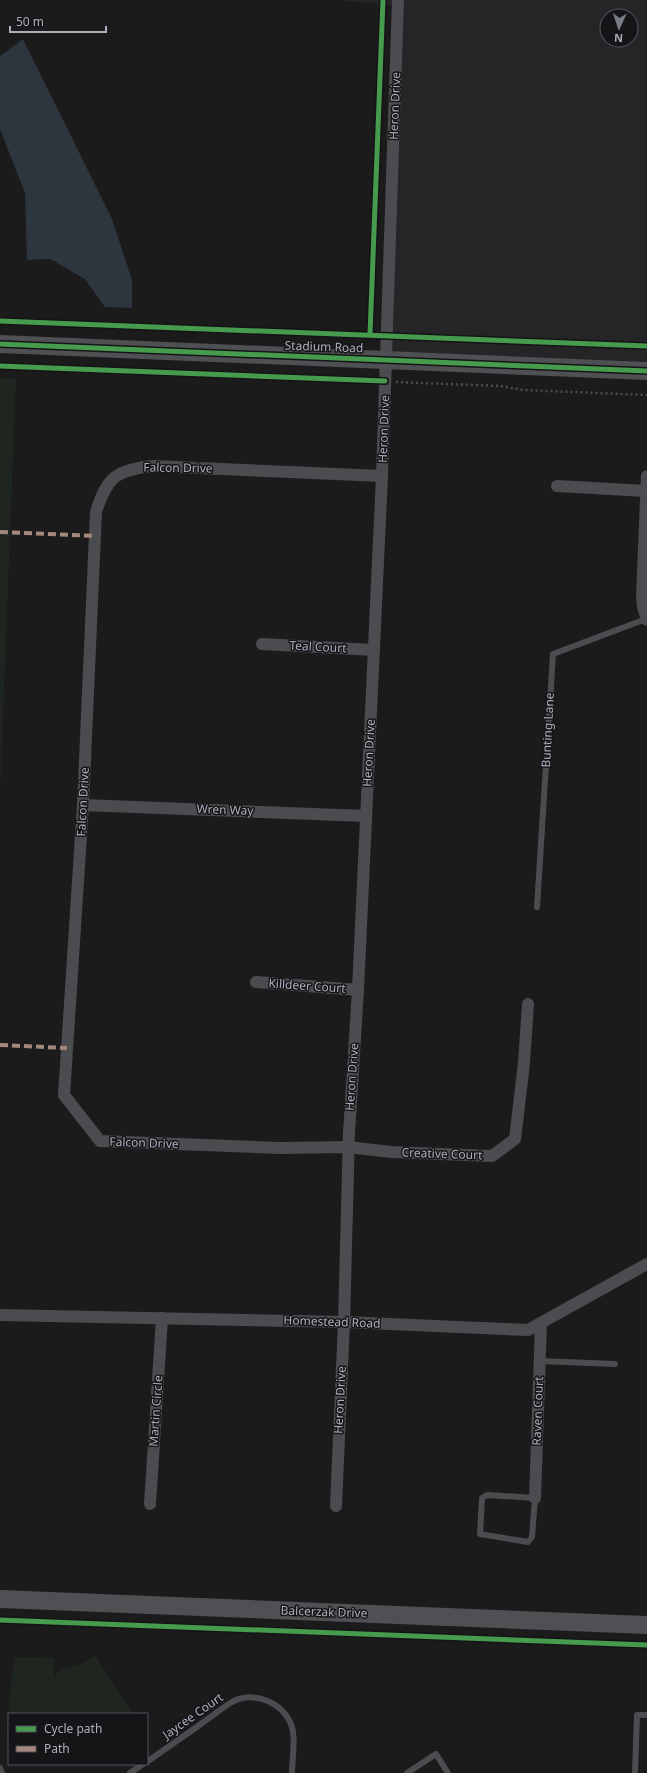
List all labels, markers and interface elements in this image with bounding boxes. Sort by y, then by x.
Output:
scale bar [10,8,106,34]
north arrow [599,8,639,48]
text: 50 m [16,13,44,30]
text: N [614,31,623,46]
street label: Heron Drive [385,72,404,140]
street label: Stadium Road [284,337,364,356]
street label: Heron Drive [374,395,393,463]
street label: Falcon Drive [143,458,213,477]
street label: Teal Court [289,637,348,657]
street label: Bunting Lane [537,692,558,768]
street label: Heron Drive [358,718,379,787]
street label: Falcon Drive [72,767,93,837]
street label: Wren Way [196,800,255,819]
street label: Killdeer Court [268,974,347,997]
street label: Heron Drive [341,1042,362,1111]
street label: Falcon Drive [109,1133,179,1152]
street label: Creative Court [401,1144,483,1163]
street label: Homestead Road [283,1311,381,1332]
street label: Heron Drive [329,1365,350,1434]
street label: Martin Circle [145,1374,166,1447]
street label: Raven Court [528,1375,547,1446]
street label: Balcerzak Drive [280,1601,368,1622]
street label: Jaycee Court [158,1688,227,1743]
legend [8,1713,148,1765]
text: Cycle path [44,1720,102,1737]
text: Path [44,1740,70,1757]

